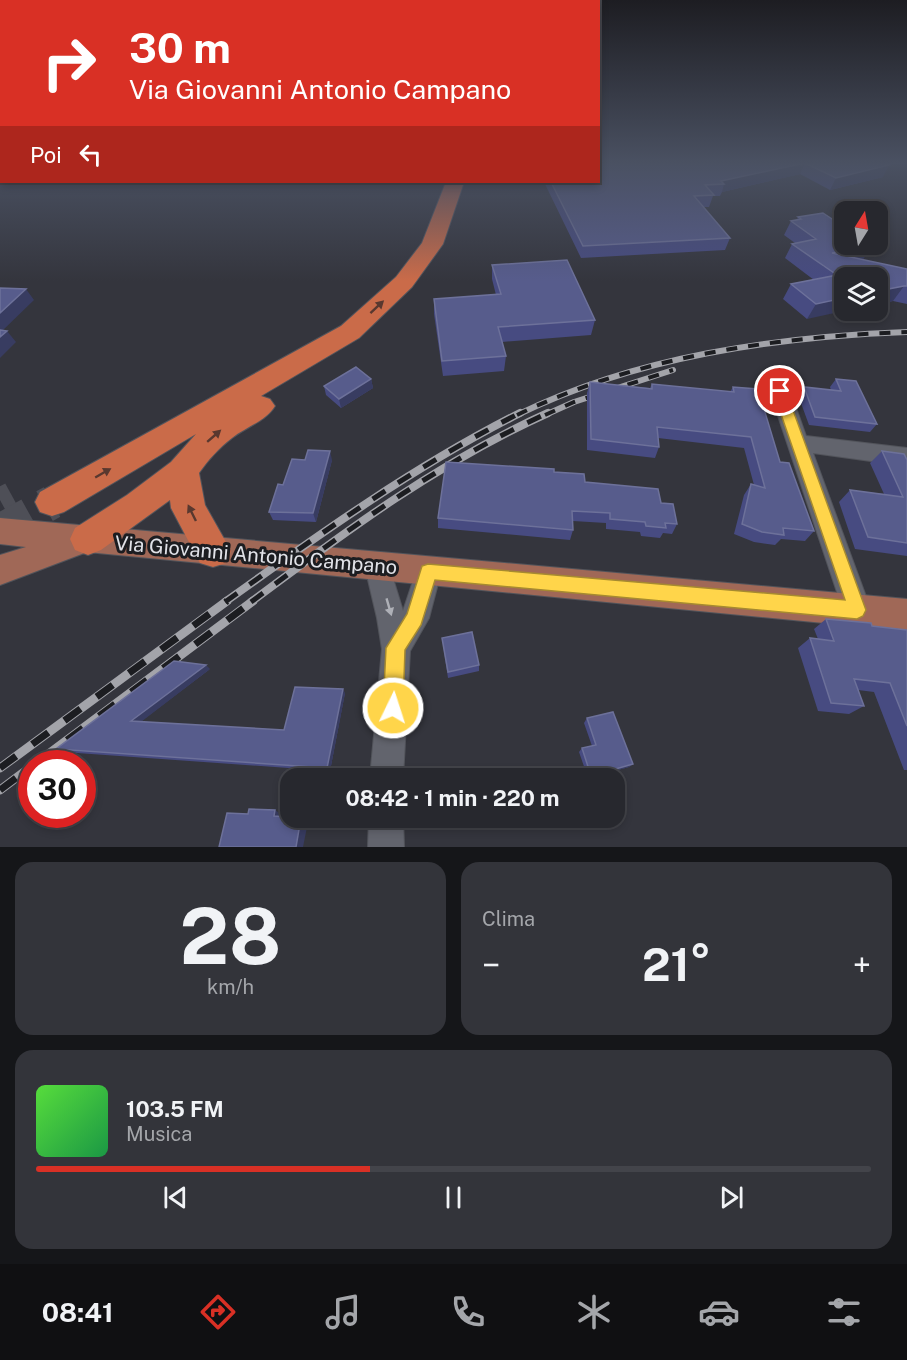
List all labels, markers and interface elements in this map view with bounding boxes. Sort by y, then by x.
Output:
text: 30 m [129,23,231,72]
icon: right [30,24,108,102]
text: Via Giovanni Antonio Campano [129,73,511,105]
icon: left [74,138,107,171]
text: Poi [30,142,62,168]
north arrow [834,201,888,255]
map controls [834,201,888,321]
button: layers [834,267,888,321]
one-way arrow [369,301,384,314]
pin [754,365,805,416]
icon: arrive [763,374,796,407]
one-way arrow [206,430,222,443]
one-way arrow [95,468,112,478]
one-way arrow [187,504,197,522]
street label: Via Giovanni Antonio Campano [114,531,398,579]
one-way arrow [385,598,394,616]
position arrow [361,676,425,740]
speed limit sign: 30 [18,750,96,828]
text: 08:42 · 1 min · 220 m [345,785,560,811]
text: 28 [180,890,281,982]
text: Clima [482,907,535,931]
text: 21° [642,938,711,991]
text: − [482,946,500,984]
text: + [853,946,871,984]
text: km/h [207,975,254,999]
text: 103.5 FM [126,1096,224,1122]
text: Musica [126,1122,192,1146]
icon: previous [159,1181,192,1214]
icon: pause [437,1181,470,1214]
icon: next [715,1181,748,1214]
icon: directions [197,1291,239,1333]
icon: music [322,1291,364,1333]
icon: phone [447,1291,489,1333]
icon: climate [573,1291,615,1333]
icon: car [698,1291,740,1333]
icon: filters [823,1291,865,1333]
text: 08:41 [42,1296,114,1328]

